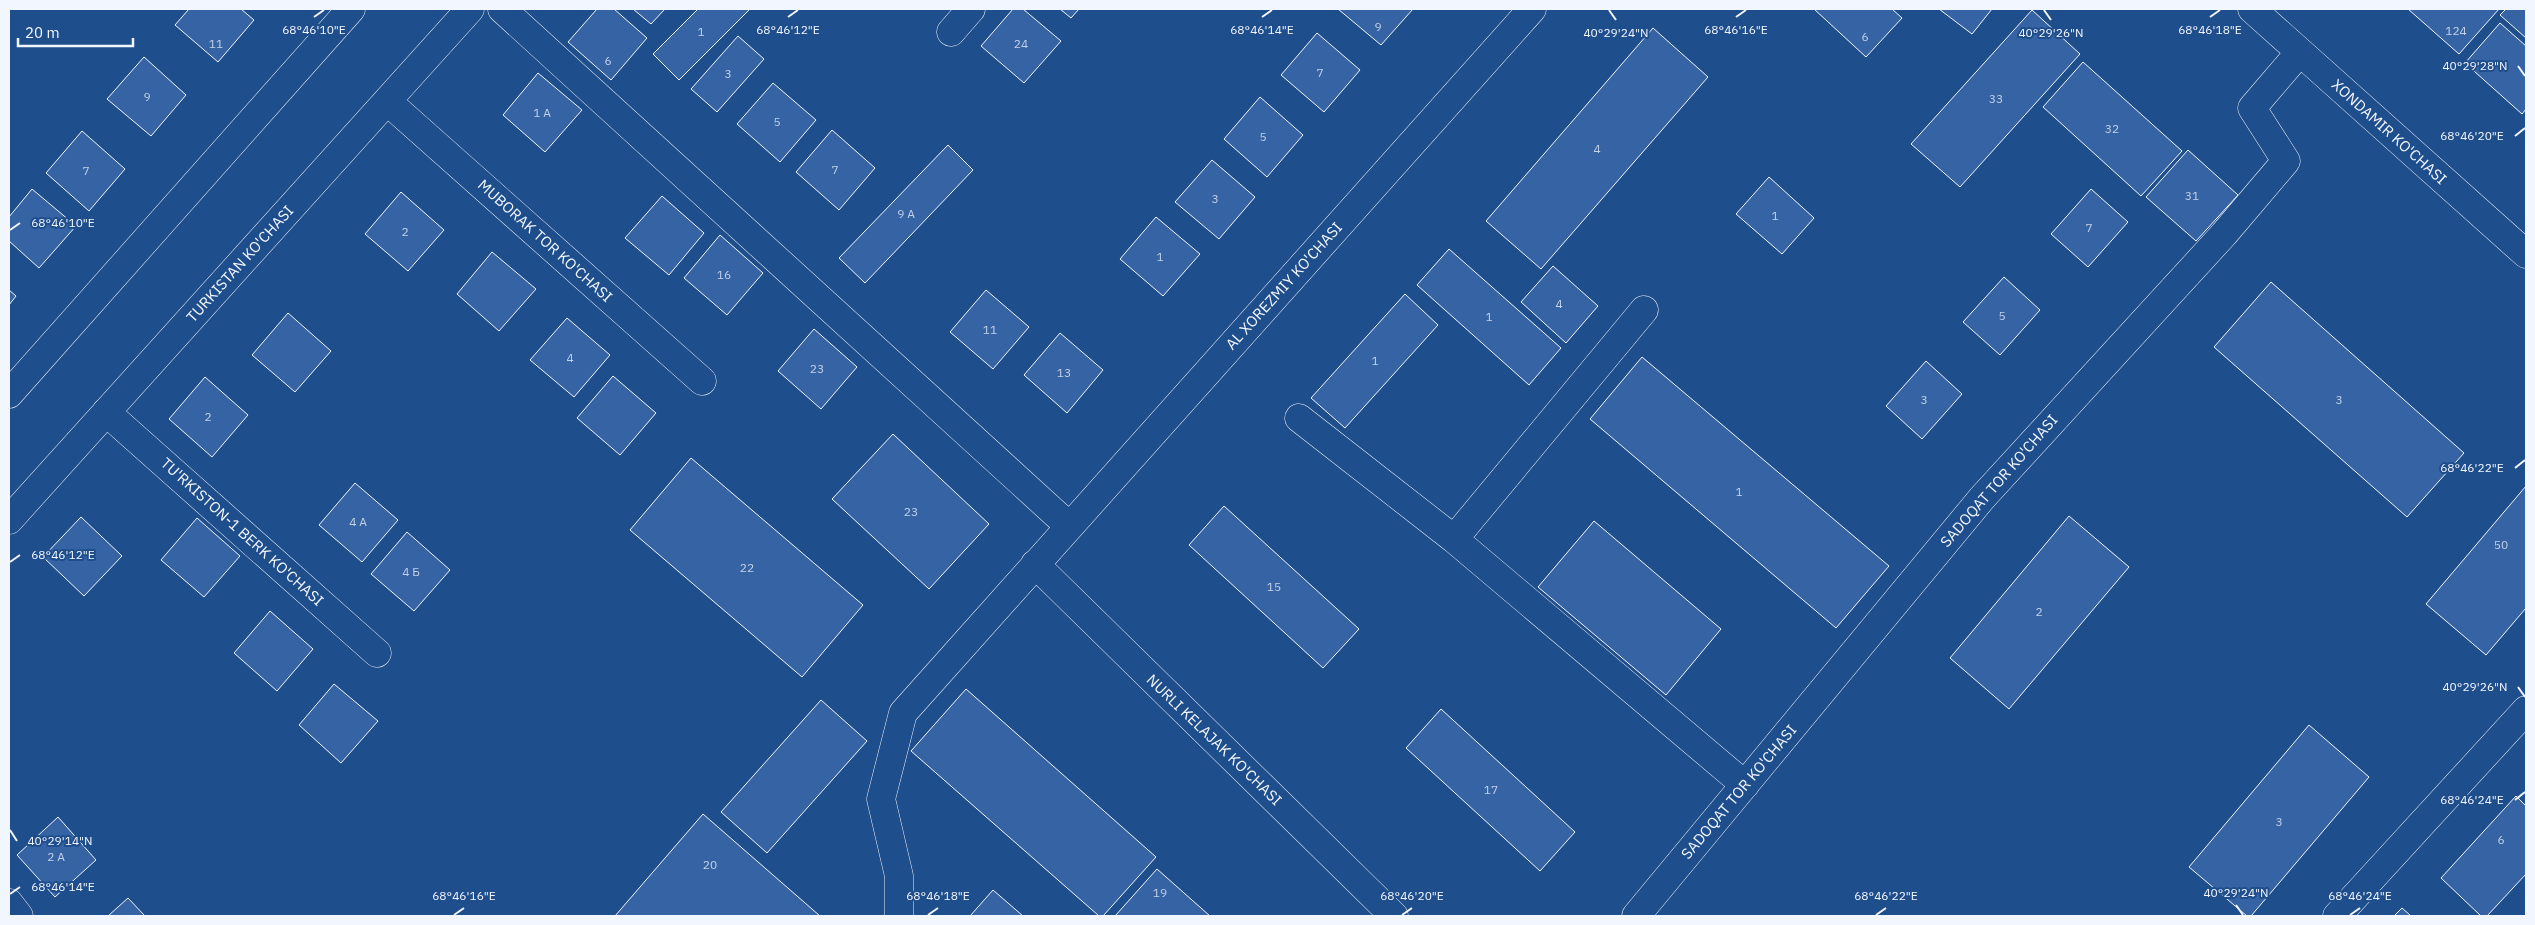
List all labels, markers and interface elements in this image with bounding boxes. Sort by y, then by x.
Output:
scale bar [18,15,132,47]
house number: 9 [1374,19,1382,34]
text: 68°46'10"E [282,22,346,37]
text: 68°46'12"E [756,22,820,37]
text: 68°46'14"E [1230,22,1294,37]
text: 68°46'16"E [1704,22,1768,37]
text: 68°46'18"E [2178,22,2242,37]
text: 20 m [25,23,60,42]
house number: 124 [2445,23,2467,38]
house number: 1 [697,24,705,39]
text: 40°29'24"N [1583,25,1649,40]
text: 40°29'26"N [2018,25,2084,40]
house number: 6 [1861,29,1869,44]
house number: 11 [209,36,223,51]
house number: 24 [1014,36,1028,51]
house number: 6 [604,53,612,68]
text: 40°29'28"N [2442,58,2508,73]
house number: 7 [1316,65,1324,80]
house number: 3 [724,66,732,81]
street label: XONDAMIR KO'CHASI [2328,75,2451,188]
house number: 9 [143,89,151,104]
house number: 33 [1989,91,2003,106]
house number: 1 А [533,105,551,120]
house number: 5 [773,114,781,129]
house number: 32 [2105,121,2119,136]
text: 68°46'20"E [2440,128,2504,143]
house number: 5 [1259,129,1267,144]
house number: 4 [1593,141,1601,156]
house number: 7 [831,162,839,177]
house number: 7 [82,163,90,178]
street label: MUBORAK TOR KO'CHASI [474,175,616,306]
house number: 31 [2185,188,2199,203]
house number: 3 [1211,191,1219,206]
street label: TURKISTAN KO'CHASI [182,201,297,326]
house number: 9 А [897,206,915,221]
house number: 1 [1771,208,1779,223]
text: 68°46'10"E [31,215,95,230]
street label: AL XOREZMIY KO'CHASI [1221,218,1346,353]
house number: 7 [2085,220,2093,235]
house number: 2 [401,224,409,239]
house number: 1 [1156,249,1164,264]
house number: 16 [717,267,731,282]
house number: 4 [1555,296,1563,311]
house number: 5 [1998,308,2006,323]
house number: 1 [1485,309,1493,324]
house number: 11 [983,322,997,337]
house number: 4 [566,350,574,365]
house number: 1 [1371,353,1379,368]
house number: 23 [810,361,824,376]
house number: 13 [1057,365,1071,380]
house number: 3 [1920,392,1928,407]
house number: 3 [2335,392,2343,407]
house number: 2 [204,409,212,424]
street label: SADOQAT TOR KO'CHASI [1936,410,2061,551]
street label: TU'RKISTON-1 BERK KO'CHASI [157,453,328,610]
text: 68°46'22"E [2440,460,2504,475]
house number: 1 [1735,484,1743,499]
house number: 23 [904,504,918,519]
house number: 4 А [349,514,367,529]
house number: 50 [2494,537,2508,552]
text: 68°46'12"E [31,547,95,562]
house number: 22 [740,560,754,575]
house number: 4 Б [402,564,420,579]
house number: 15 [1267,579,1281,594]
house number: 2 [2035,604,2043,619]
street label: NURLI KELAJAK KO'CHASI [1143,670,1286,809]
text: 40°29'26"N [2442,679,2508,694]
street label: SADOQAT TOR KO'CHASI [1677,721,1800,863]
house number: 17 [1484,782,1498,797]
text: 68°46'24"E [2440,792,2504,807]
house number: 3 [2275,814,2283,829]
house number: 6 [2497,832,2505,847]
text: 40°29'14"N [27,833,93,848]
house number: 2 А [47,849,65,864]
house number: 20 [703,857,717,872]
text: 68°46'14"E [31,879,95,894]
house number: 19 [1153,885,1167,900]
text: 40°29'24"N [2203,885,2269,900]
text: 68°46'16"E [432,888,496,903]
text: 68°46'18"E [906,888,970,903]
text: 68°46'20"E [1380,888,1444,903]
text: 68°46'22"E [1854,888,1918,903]
text: 68°46'24"E [2328,888,2392,903]

